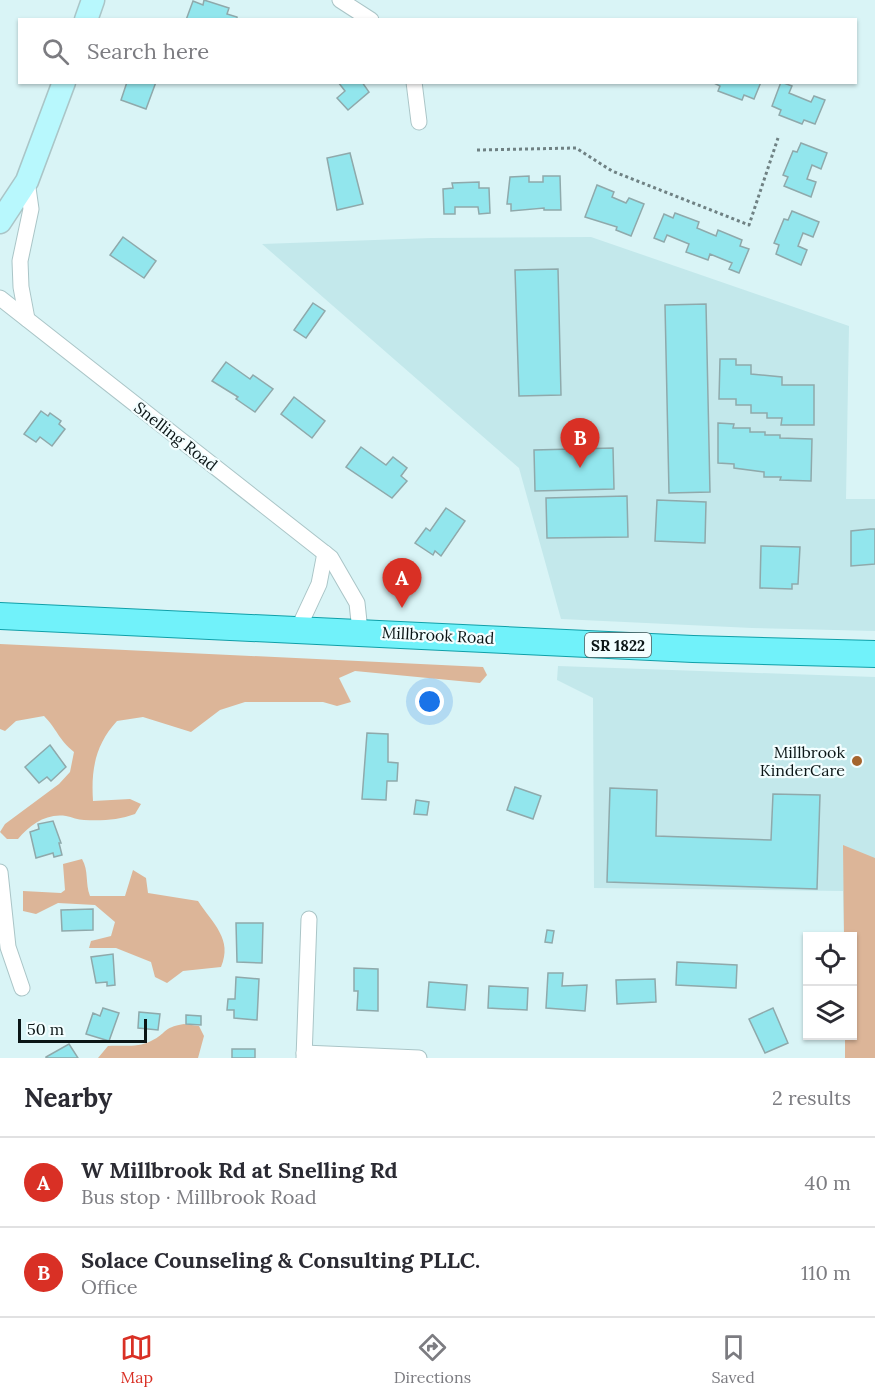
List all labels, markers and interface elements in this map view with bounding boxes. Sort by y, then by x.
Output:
search box [18,18,857,84]
icon: search [39,35,72,68]
text: Search here [87,37,209,65]
street label: Snelling Road [130,397,222,475]
pin: B [560,418,600,468]
pin: A [382,558,422,608]
street label: Millbrook Road [381,622,495,648]
road number: SR 1822 [585,633,651,657]
your location [415,687,444,716]
place label: Millbrook KinderCare [760,742,845,780]
marker: Millbrook KinderCare [850,754,864,768]
map controls [803,932,857,1040]
button: locate [803,932,857,986]
button: layers [803,986,857,1040]
scale bar [18,1016,147,1044]
text: 50 m [27,1019,64,1039]
text: Nearby [24,1081,112,1114]
text: 2 results [772,1085,851,1110]
text: W Millbrook Rd at Snelling Rd [81,1156,398,1184]
text: A [37,1170,50,1195]
text: 40 m [805,1170,851,1195]
text: Bus stop · Millbrook Road [81,1184,317,1209]
text: Solace Counseling & Consulting PLLC. [81,1246,480,1274]
text: B [37,1260,50,1285]
text: 110 m [801,1260,851,1285]
text: Office [81,1274,138,1299]
tab: Map [120,1331,153,1387]
tab: Directions [394,1331,471,1387]
tab: Saved [711,1331,755,1387]

